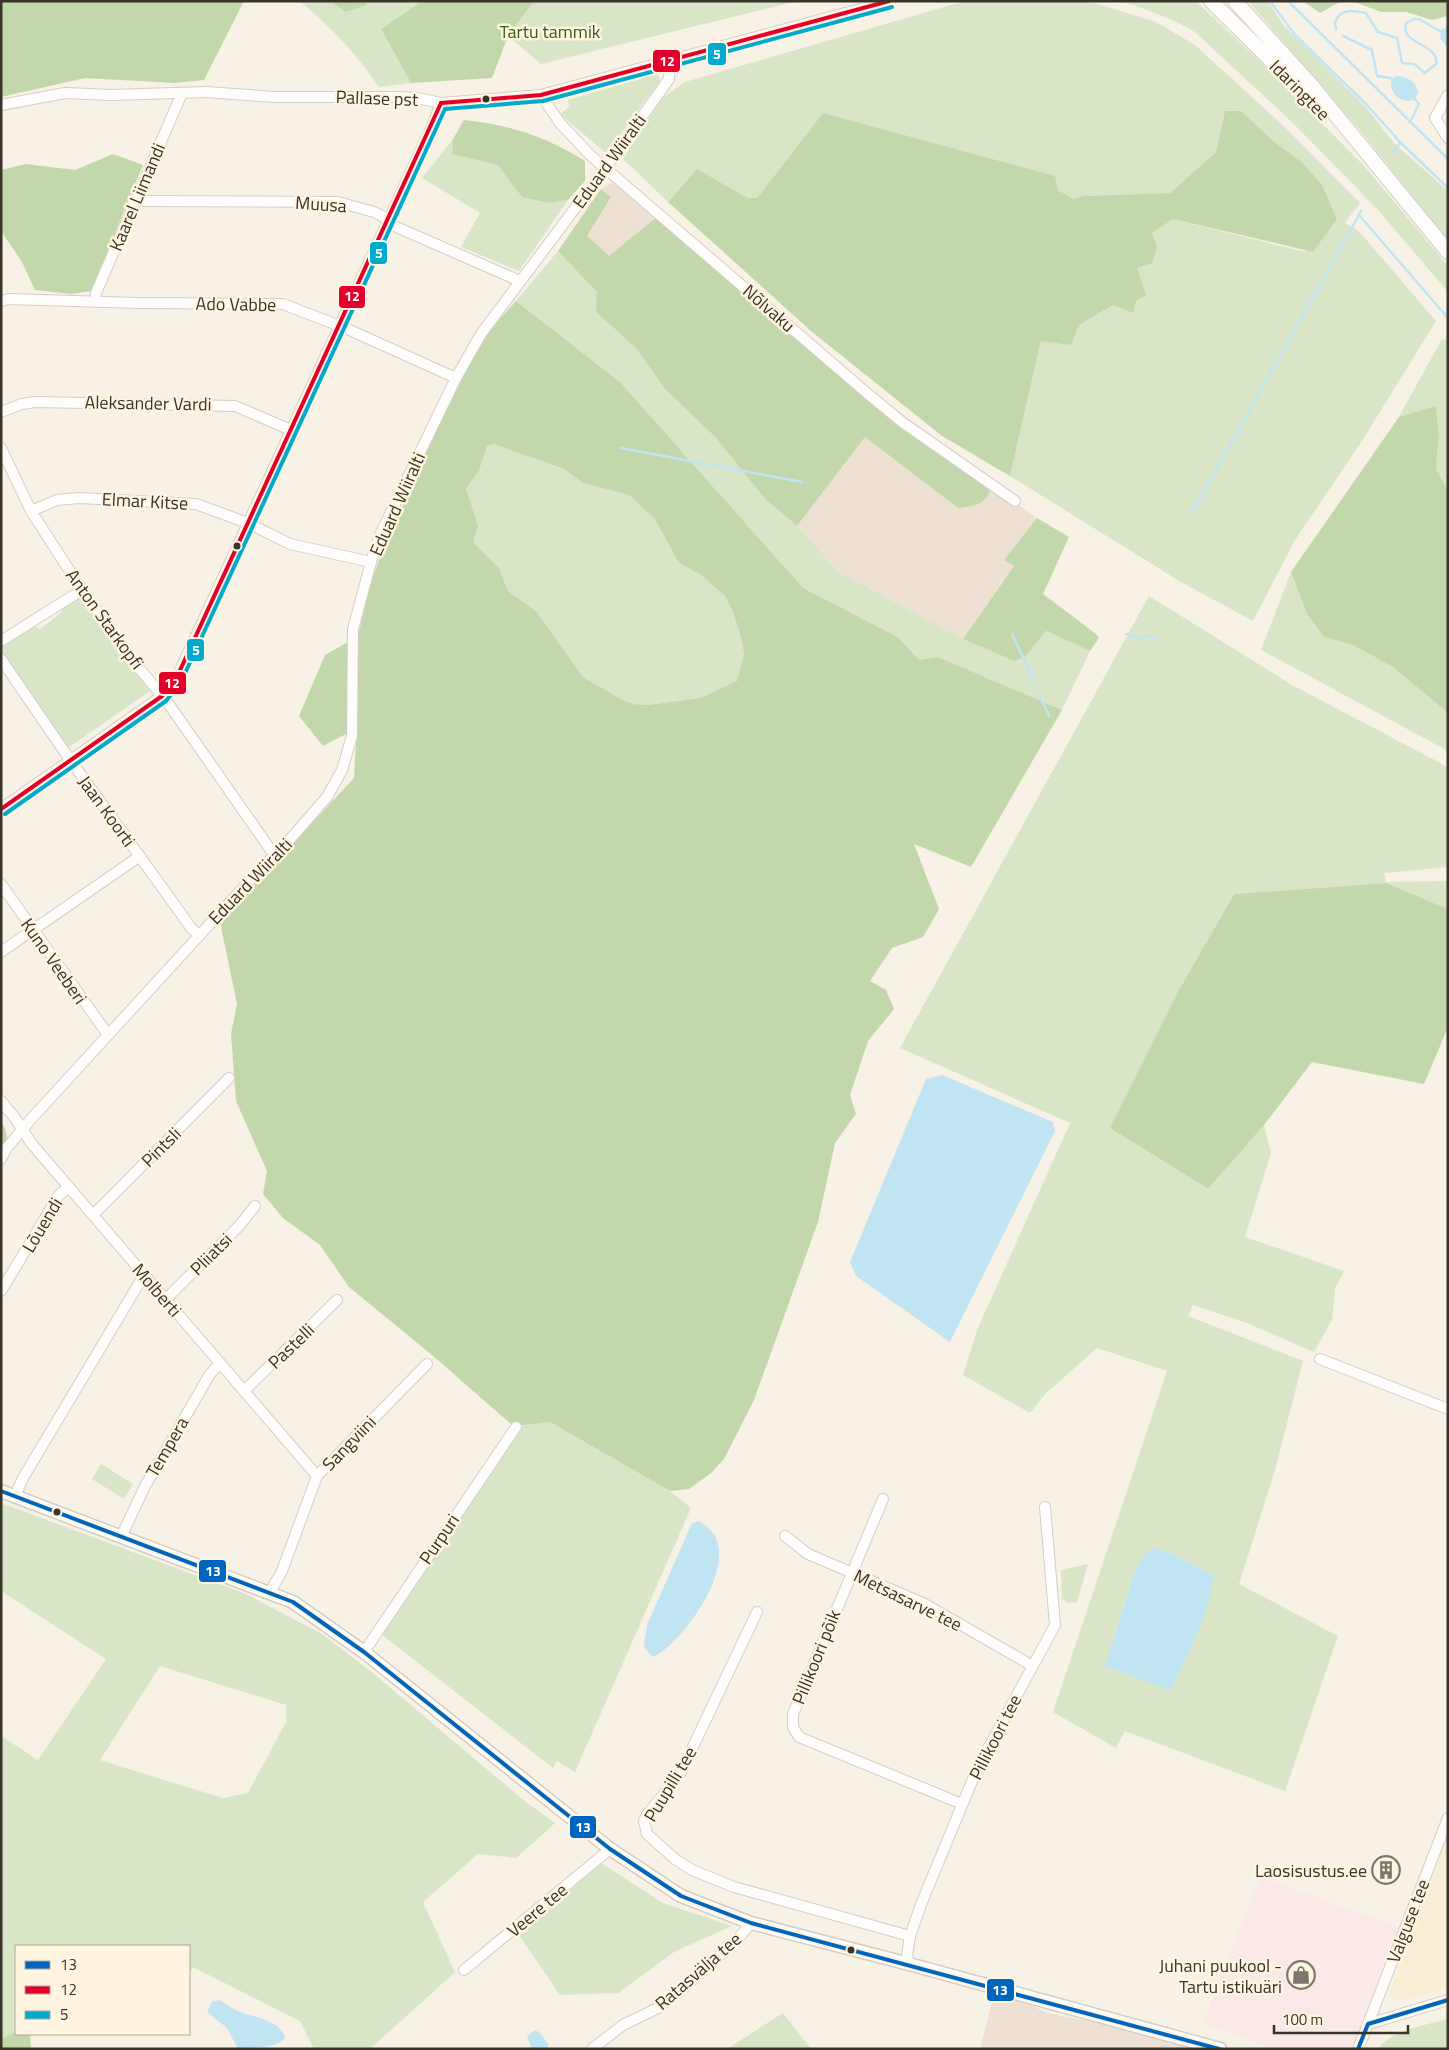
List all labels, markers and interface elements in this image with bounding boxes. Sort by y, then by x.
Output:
park label: Tartu tammik [500,18,601,45]
line badge: 5 [707,42,727,66]
text: 5 [713,43,721,64]
line badge: 12 [652,49,681,73]
text: 12 [659,50,675,71]
street label: Idaringtee [1263,53,1337,127]
street label: Pallase pst [335,83,419,113]
unlabelled marker [481,94,491,104]
street label: Eduard Wiiralti [565,108,653,214]
street label: Kaarel Liimandi [102,139,172,255]
street label: Muusa [294,189,348,219]
line badge: 5 [369,241,388,265]
text: 5 [375,242,383,263]
street label: Nõlvaku [737,278,801,338]
line badge: 12 [338,285,366,309]
text: 12 [344,285,360,306]
street label: Ado Vabbe [195,290,277,318]
street label: Aleksander Vardi [84,388,212,418]
street label: Eduard Wiiralti [362,448,432,560]
street label: Elmar Kitse [101,485,189,517]
unlabelled marker [232,541,242,551]
street label: Anton Starkopfi [59,563,151,675]
line badge: 5 [186,638,205,662]
text: 5 [192,639,200,660]
line badge: 12 [158,671,187,695]
text: 12 [164,672,180,693]
street label: Jaan Koorti [72,770,142,852]
street label: Eduard Wiiralti [202,832,298,930]
street label: Kuno Veeberi [14,912,94,1010]
street label: Pintsli [135,1121,187,1173]
street label: Lõuendi [15,1192,69,1258]
street label: Pliiatsi [184,1227,238,1281]
street label: Molberti [126,1257,188,1323]
street label: Pastelli [262,1317,320,1375]
street label: Sangviini [316,1409,382,1477]
street label: Tempera [139,1412,195,1482]
unlabelled marker [52,1507,62,1517]
street label: Purpuri [412,1508,466,1570]
line badge: 13 [198,1559,227,1583]
text: 13 [205,1560,221,1581]
street label: Metsasarve tee [849,1562,967,1638]
street label: Pillikoori põik [785,1605,847,1708]
street label: Pillikoori tee [962,1689,1028,1785]
street label: Puupilli tee [637,1741,703,1827]
line badge: 13 [569,1815,597,1839]
text: 13 [575,1816,591,1837]
building icon: Laosisustus.ee [1371,1855,1401,1885]
place label: Laosisustus.ee [1255,1857,1367,1884]
street label: Valguse tee [1380,1875,1436,1967]
street label: Veere tee [501,1877,573,1943]
street label: Ratasvälja tee [649,1926,747,2016]
legend [15,1945,190,2035]
unlabelled marker [846,1945,856,1955]
place label: Juhani puukool - Tartu istikuäri [1159,1952,1282,2000]
text: 13 [60,1953,77,1976]
shop icon: Juhani puukool - Tartu istikuäri [1286,1960,1316,1990]
text: 12 [60,1978,77,2001]
line badge: 13 [986,1978,1015,2002]
text: 13 [992,1979,1008,2000]
scale bar [1274,2002,1408,2034]
text: 5 [60,2003,68,2026]
text: 100 m [1282,2008,1323,2031]

